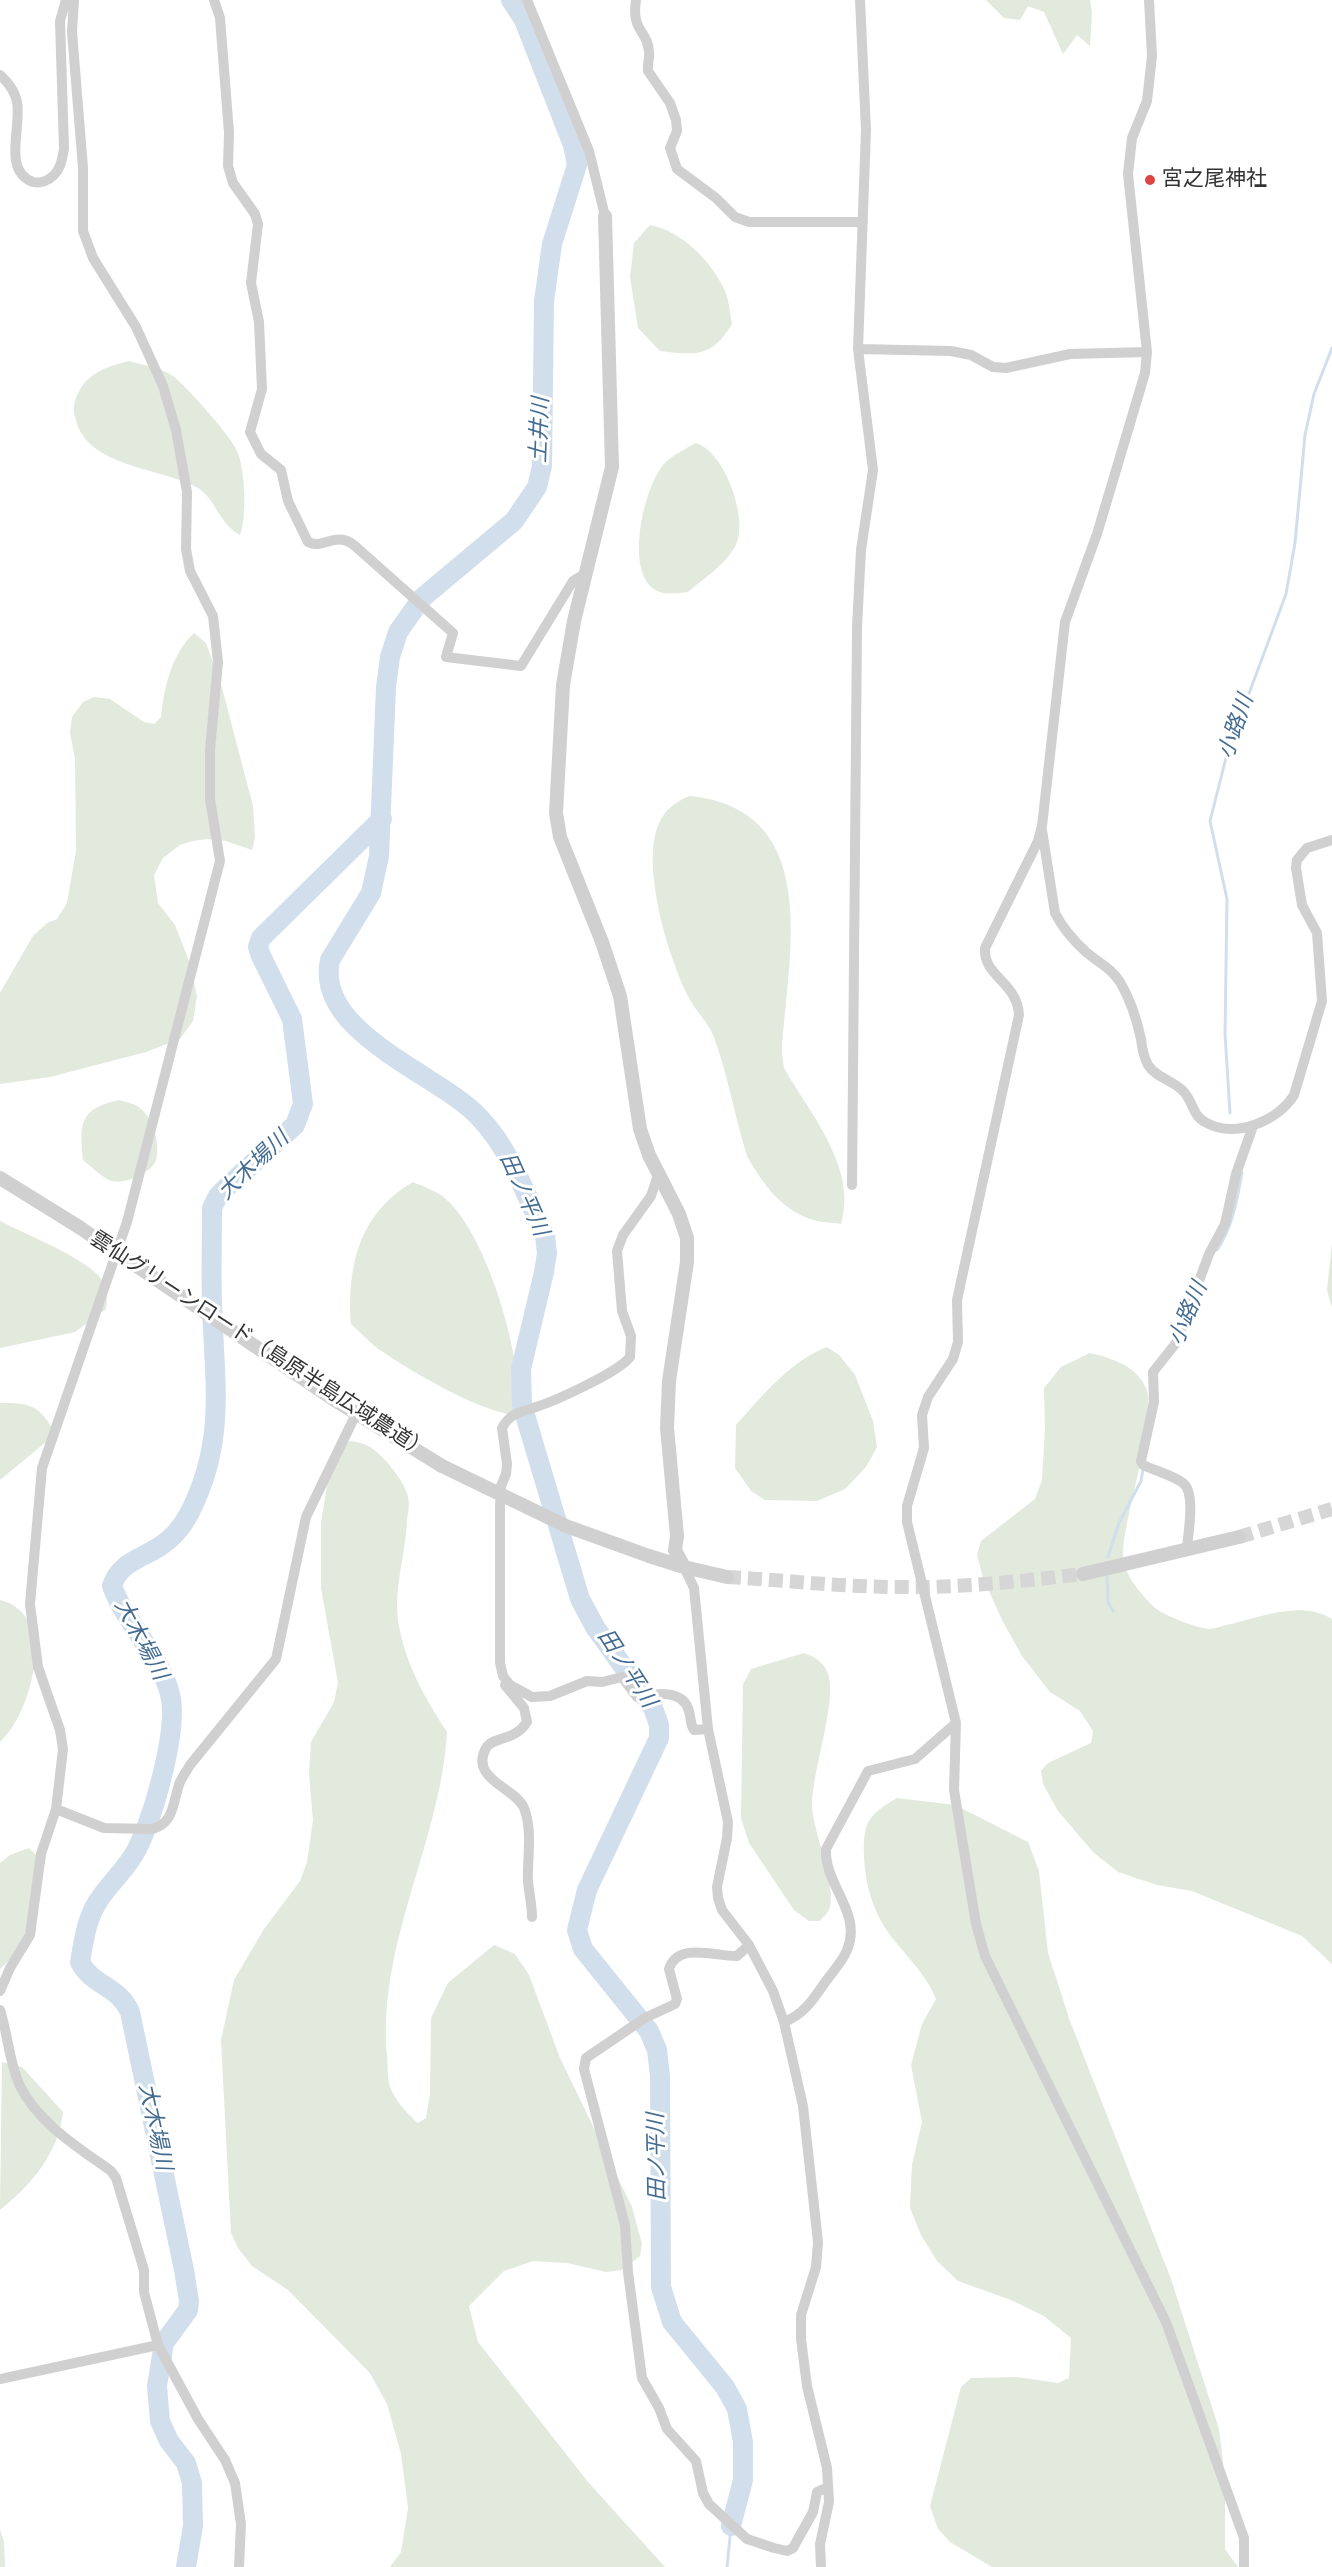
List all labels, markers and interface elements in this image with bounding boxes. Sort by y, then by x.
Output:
place label: 宮之尾神社 [1162,167,1267,193]
marker: 宮之尾神社 [1143,173,1157,187]
water label: 土井川 [527,397,555,463]
water label: 小路川 [1214,692,1260,762]
water label: 大木場川 [213,1126,295,1206]
water label: 田ノ平川 [493,1149,553,1241]
street label: 雲仙グリーンロード（島原半島広域農道） [85,1227,433,1465]
water label: 小路川 [1164,1278,1214,1350]
water label: 大木場川 [108,1595,172,1685]
water label: 田ノ平川 [591,1625,661,1713]
water label: 大木場川 [132,2081,176,2173]
water label: 田ノ平川 [644,2113,672,2201]

